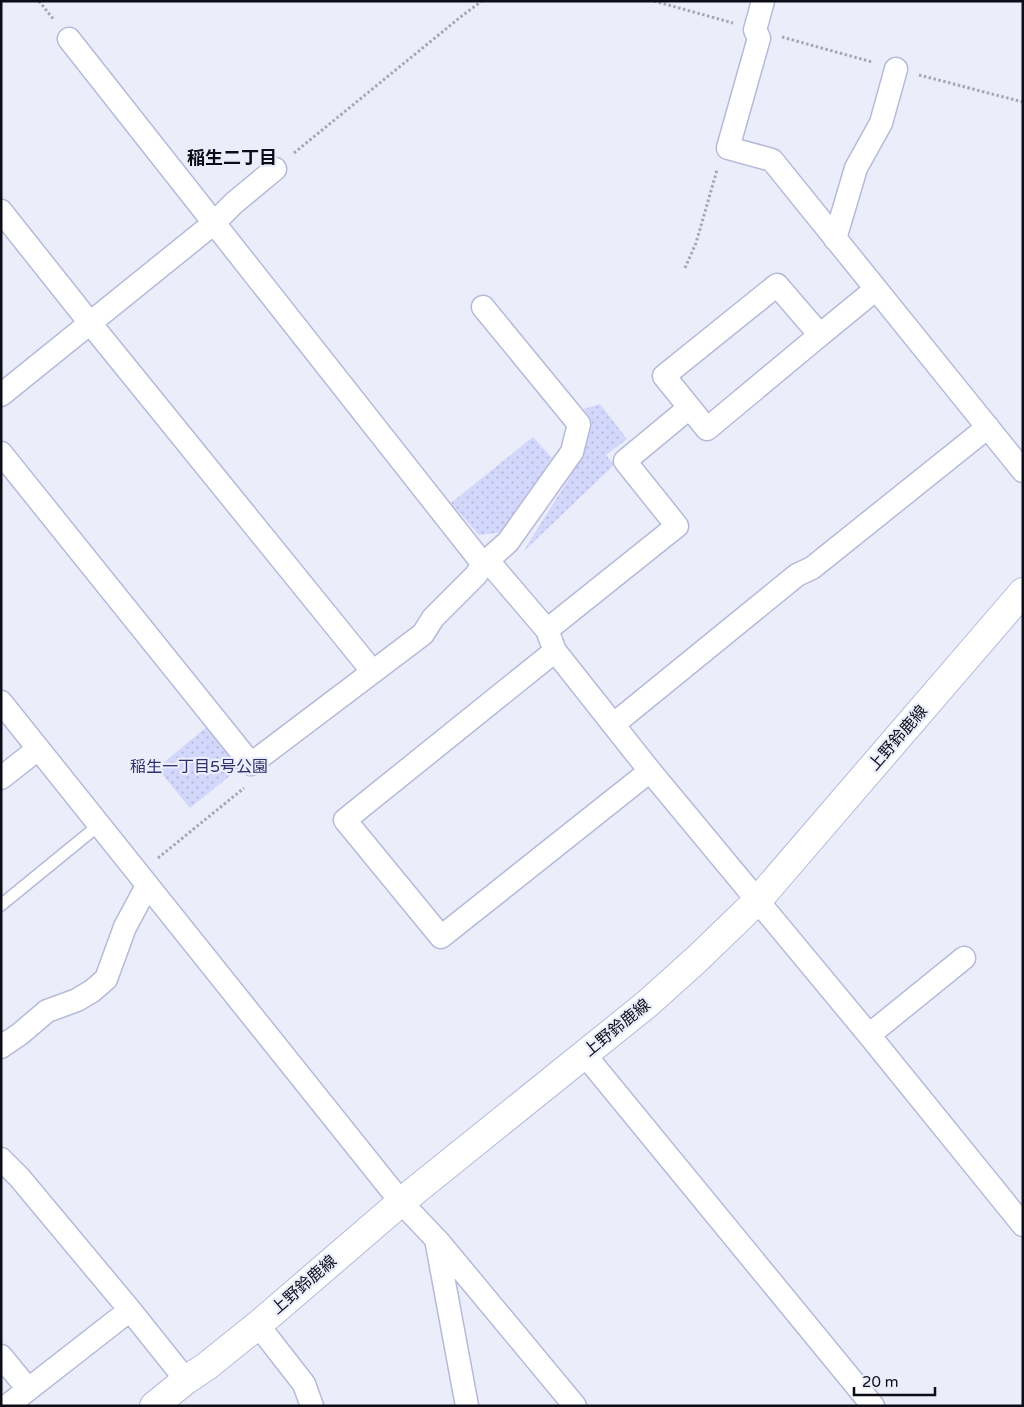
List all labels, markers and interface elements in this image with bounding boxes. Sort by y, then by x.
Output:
district label: 稲生二丁目 [187,147,277,169]
street label: 上野鈴鹿線 [864,701,932,775]
park label: 稲生一丁目5号公園 [130,757,268,777]
street label: 上野鈴鹿線 [580,995,654,1061]
street label: 上野鈴鹿線 [267,1251,341,1319]
scale bar [854,1364,935,1396]
text: 20 m [862,1373,899,1391]

